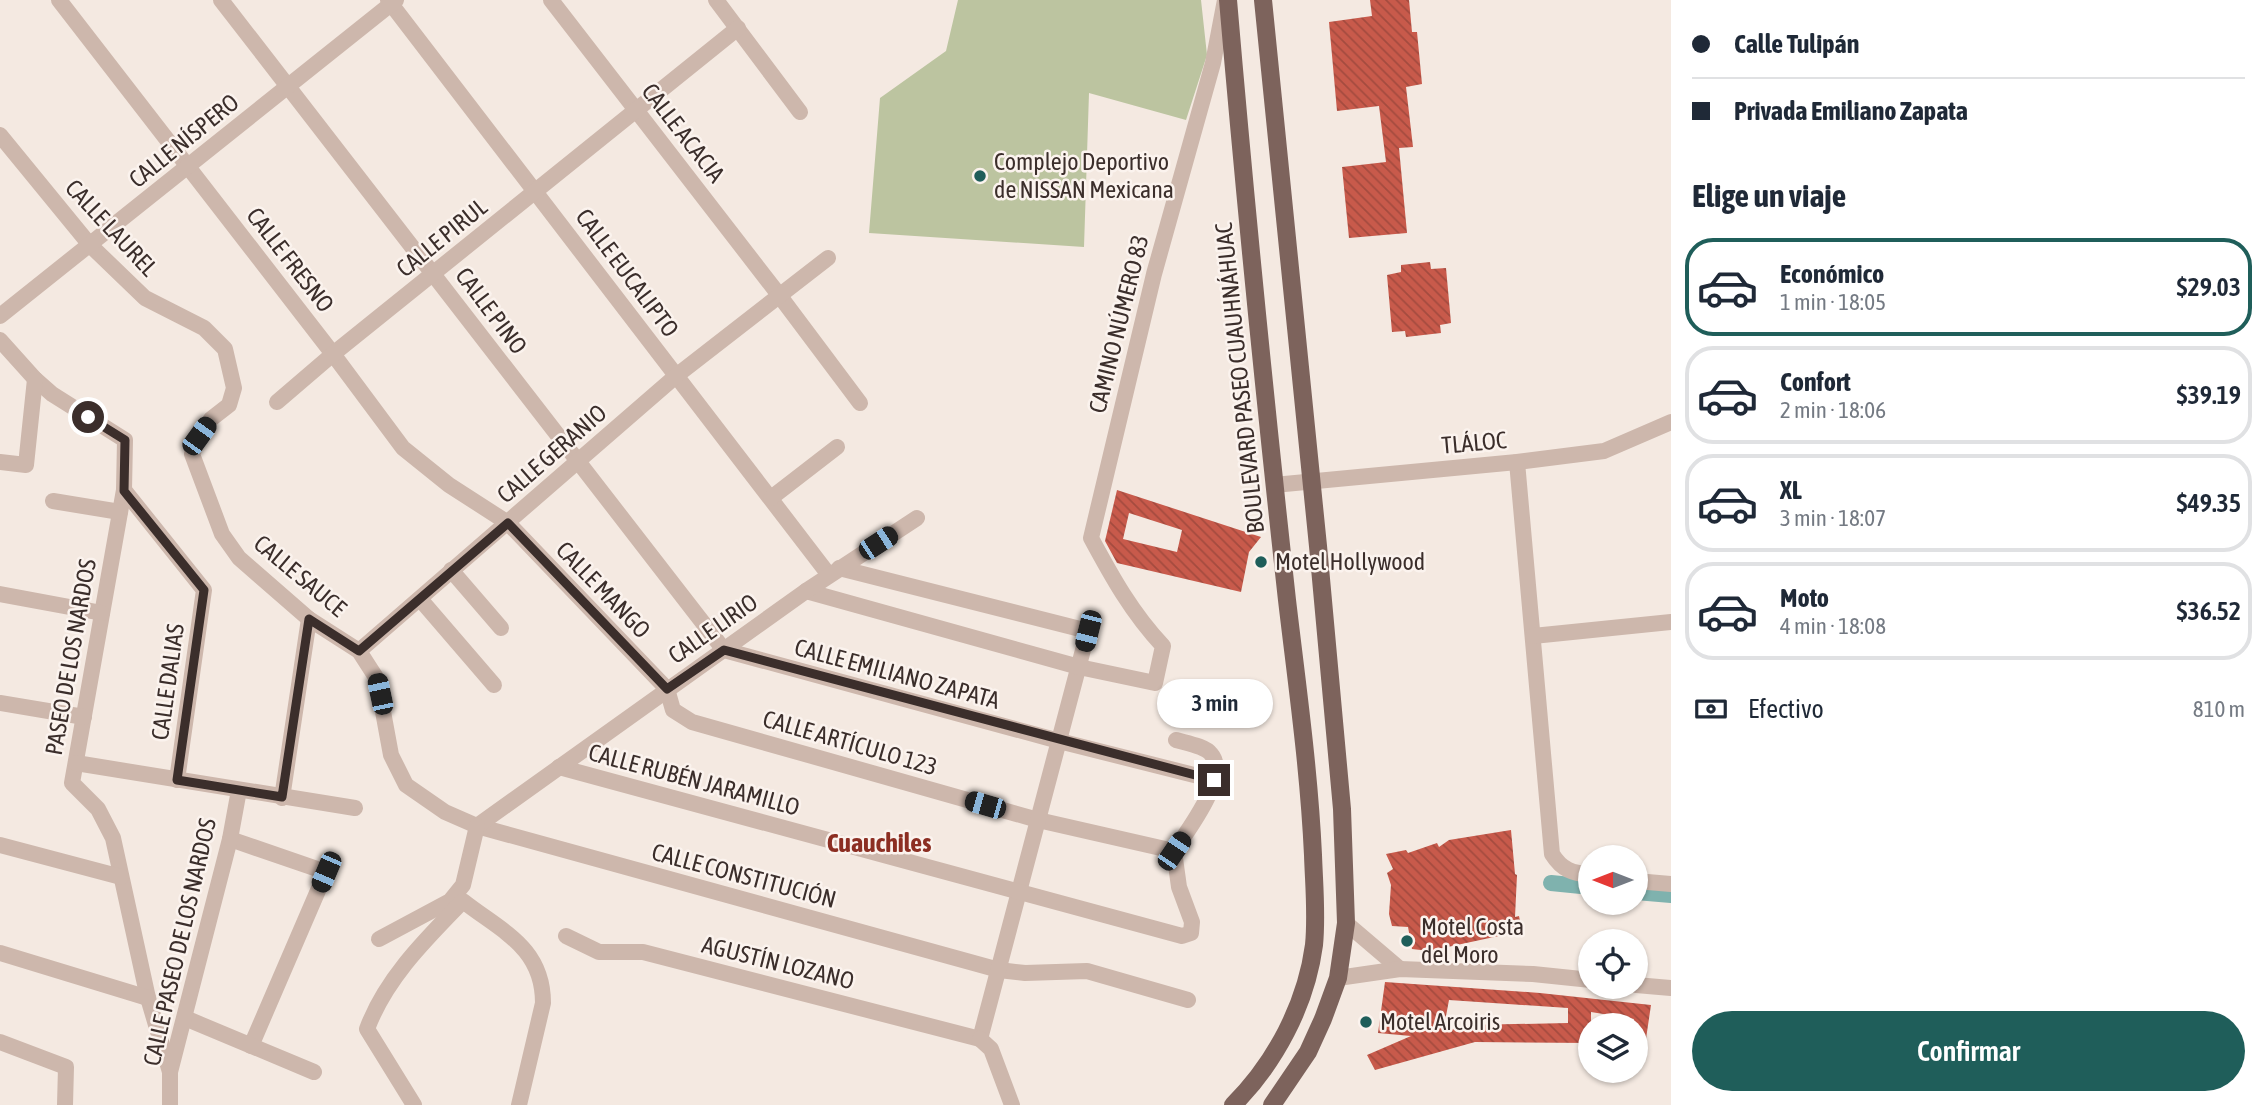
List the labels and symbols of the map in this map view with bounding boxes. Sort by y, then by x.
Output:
street label: CALLE ACACIA [637,78,730,188]
street label: CALLE NÍSPERO [124,88,244,193]
place label: Complejo Deportivo de NISSAN Mexicana [994,148,1174,203]
marker: Complejo Deportivo de NISSAN Mexicana [972,168,988,184]
street label: CALLE LAUREL [60,174,163,282]
street label: CALLE PIRUL [391,193,493,282]
street label: CALLE FRESNO [241,202,339,317]
street label: CALLE EUCALIPTO [571,204,684,342]
street label: BOULEVARD PASEO CUAUHNÁHUAC [1210,221,1269,535]
street label: CAMINO NÚMERO 83 [1083,232,1154,416]
street label: CALLE PINO [450,262,532,359]
street label: CALLE GERANIO [492,399,612,508]
route start [72,401,104,433]
car [179,413,220,459]
street label: TLÁLOC [1440,426,1508,459]
car [855,523,902,563]
street label: CALLE SAUCE [249,529,352,622]
street label: CALLE MANGO [551,536,656,643]
place label: Motel Hollywood [1275,548,1425,575]
marker: Motel Hollywood [1253,554,1269,570]
street label: PASEO DE LOS NARDOS [40,557,101,757]
street label: CALLE LIRIO [663,588,762,669]
car [1073,608,1104,654]
street label: CALLE DALIAS [146,622,189,742]
street label: CALLE EMILIANO ZAPATA [792,633,1003,714]
car [366,671,395,717]
callout: 3 min [1156,678,1272,728]
street label: CALLE ARTÍCULO 123 [760,705,940,780]
street label: CALLE RUBÉN JARAMILLO [586,738,803,821]
route end [1198,764,1230,796]
car [962,789,1009,821]
street label: CALLE PASEO DE LOS NARDOS [138,815,221,1068]
district label: Cuauchiles [827,828,931,858]
car [1154,828,1195,874]
street label: CALLE CONSTITUCIÓN [649,838,839,913]
north arrow [1578,845,1648,915]
car [309,849,344,895]
place label: Motel Costa del Moro [1421,913,1524,968]
street label: AGUSTÍN LOZANO [699,931,857,994]
marker: Motel Costa del Moro [1399,933,1415,949]
place label: Motel Arcoiris [1380,1008,1500,1035]
marker: Motel Arcoiris [1358,1014,1374,1030]

